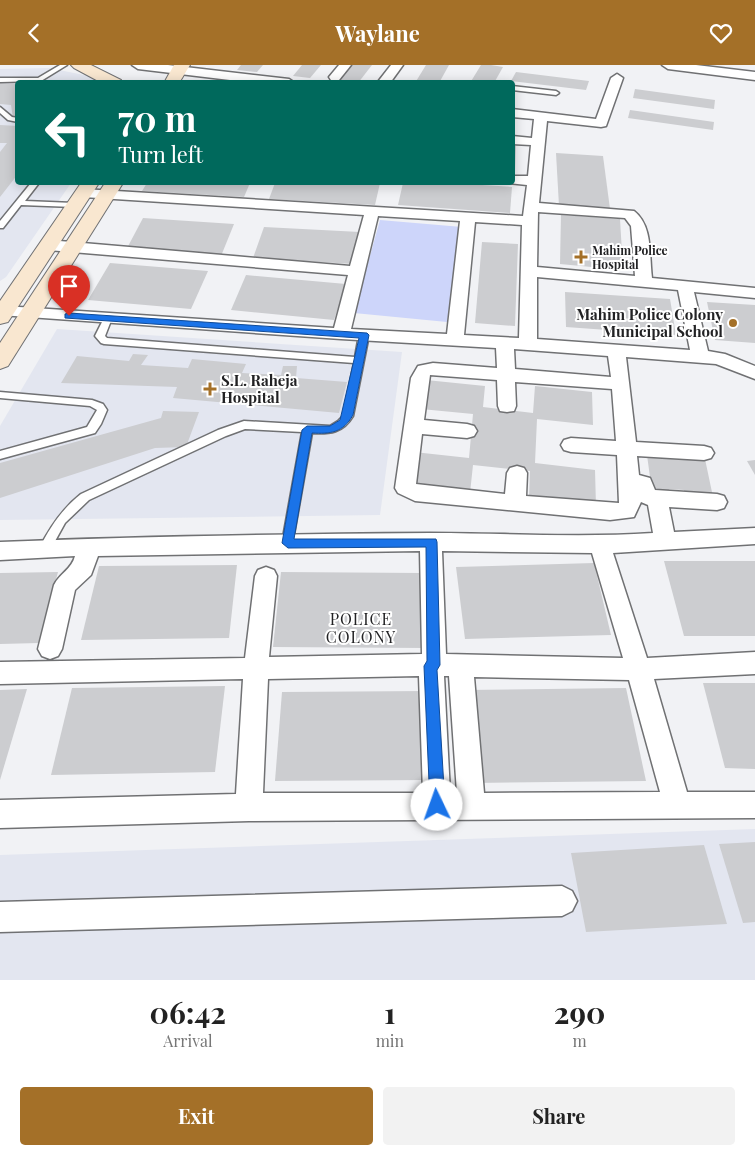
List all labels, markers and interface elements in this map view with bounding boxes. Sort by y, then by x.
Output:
text: Waylane [335,18,420,48]
icon: back [20,19,48,47]
icon: heart [707,19,735,47]
text: 70 m [118,94,196,141]
icon: left [35,100,100,165]
text: Turn left [118,139,203,169]
place label: Mahim Police Hospital [592,242,668,272]
marker: Mahim Police Hospital [574,250,588,264]
pin [48,265,90,316]
icon: arrive [55,272,83,300]
place label: Mahim Police Colony Municipal School [576,304,723,341]
marker: Mahim Police Colony Municipal School [727,317,739,329]
place label: S.L. Raheja Hospital [221,370,298,407]
marker: S.L. Raheja Hospital [203,382,217,396]
district label: POLICE COLONY [326,608,396,647]
position arrow [410,778,462,830]
text: 06:42 [150,992,226,1032]
text: 1 [384,992,396,1032]
text: 290 [554,992,605,1032]
text: Arrival [163,1030,212,1051]
text: min [376,1030,404,1051]
text: m [572,1030,587,1051]
button: Exit [20,1087,373,1145]
button: Share [383,1087,735,1145]

